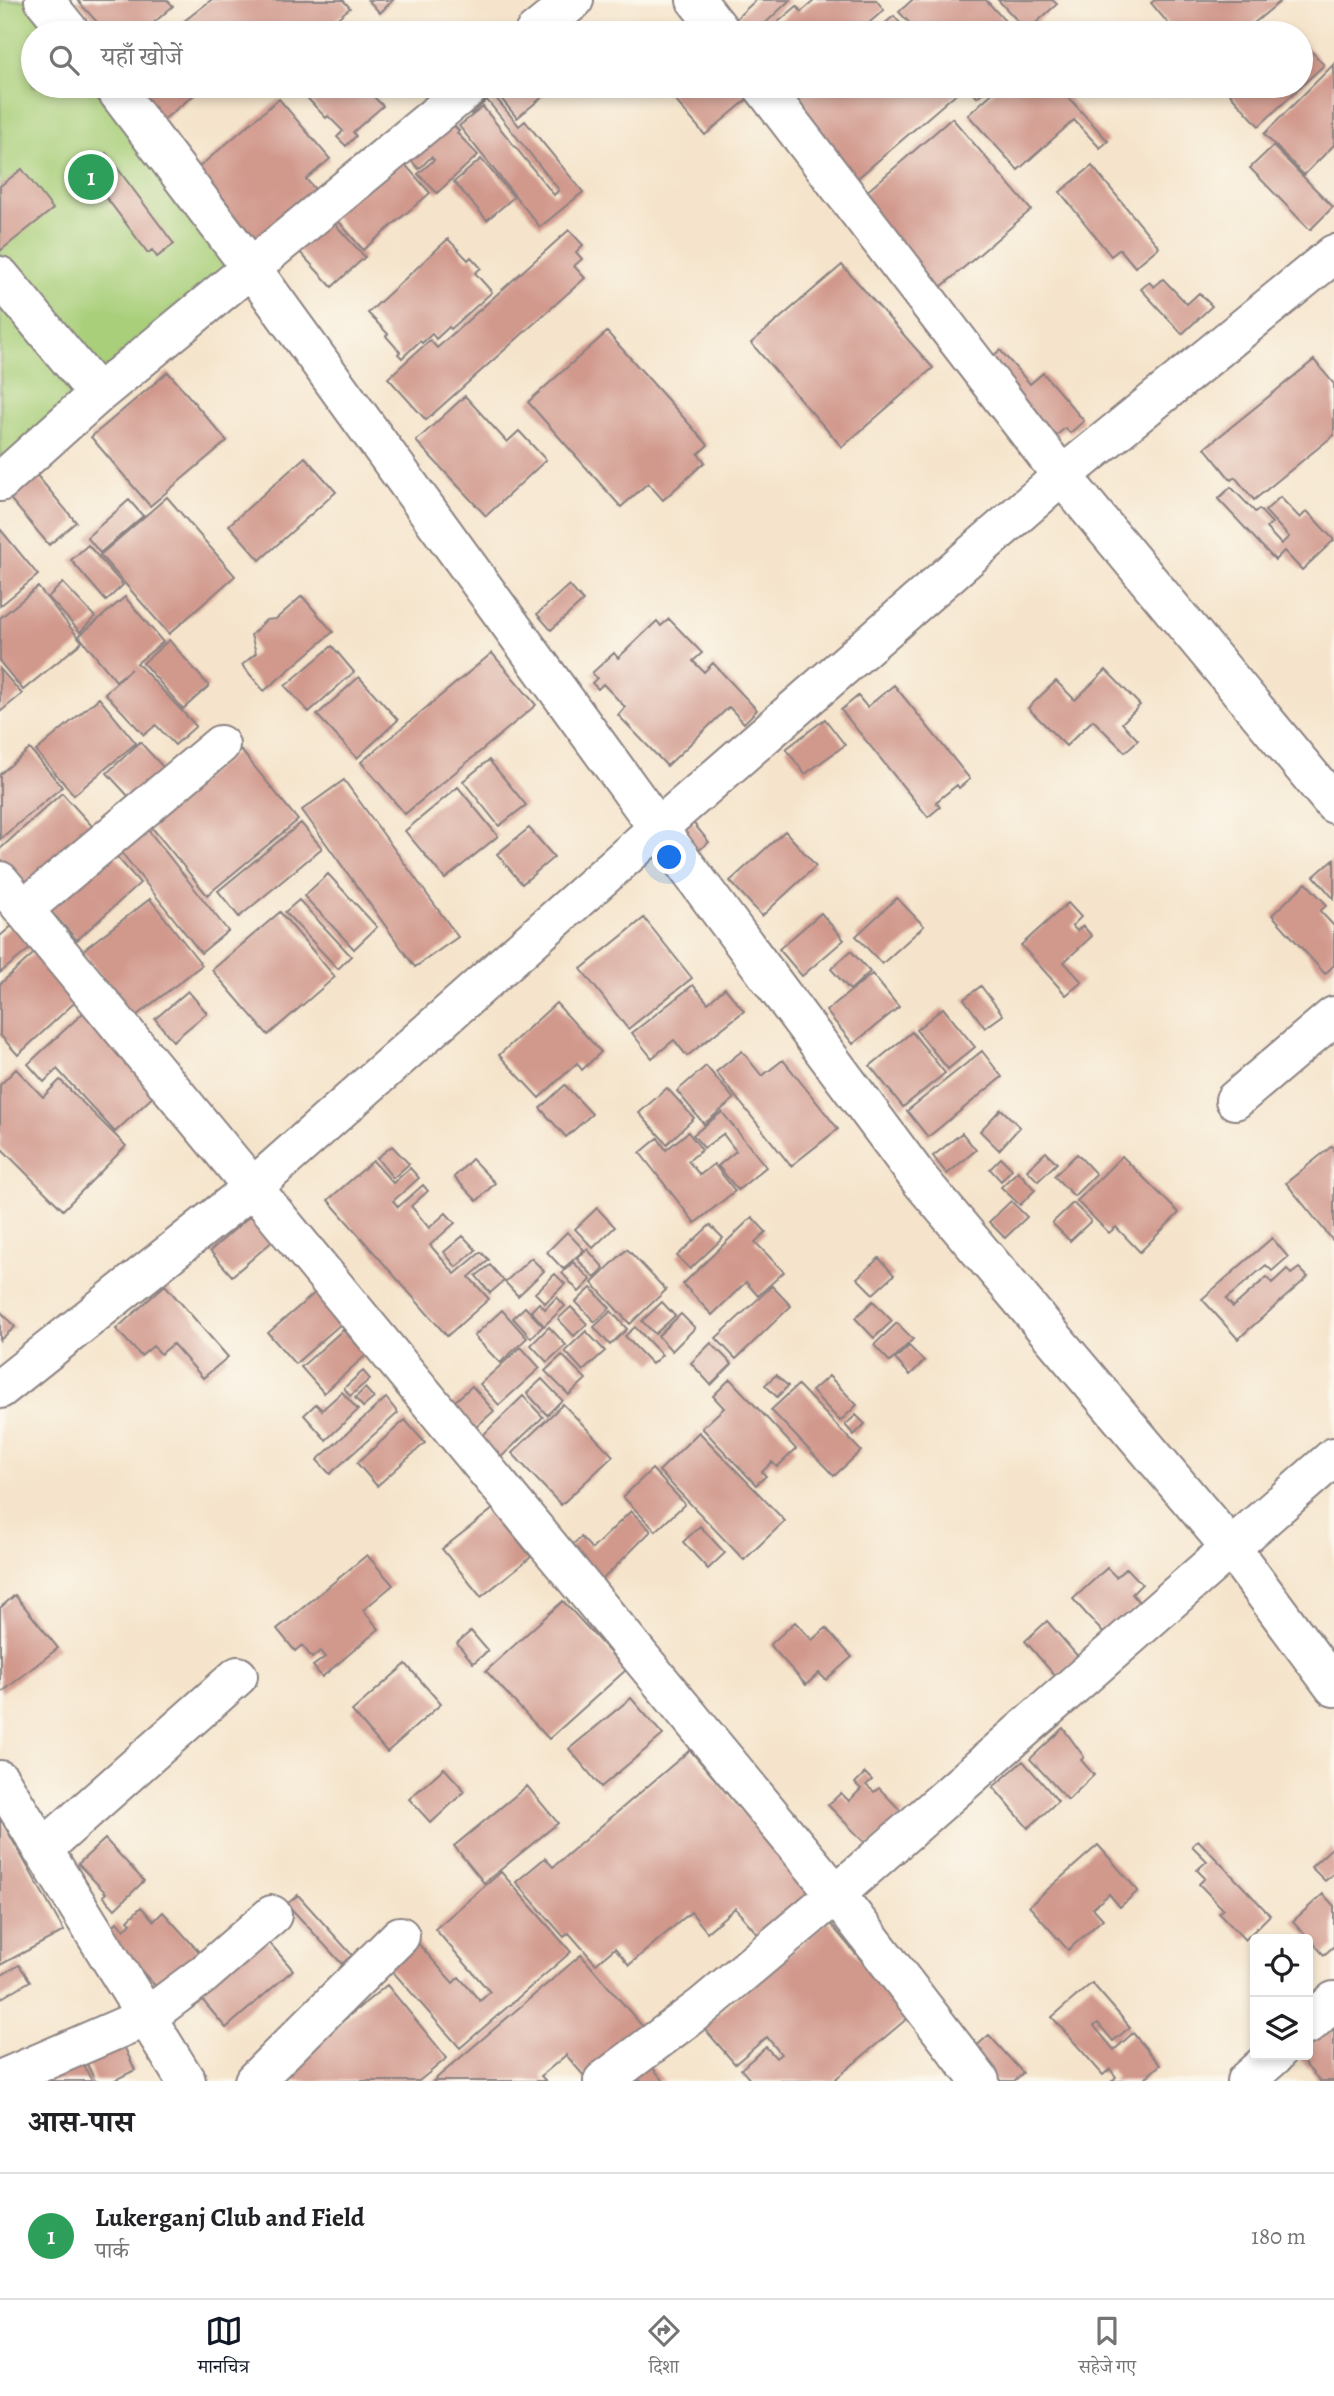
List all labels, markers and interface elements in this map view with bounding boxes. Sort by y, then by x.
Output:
search box [21,21,1313,98]
text: यहाँ खोजें [101,39,182,74]
icon: search [45,41,83,79]
pin: 1 [68,151,114,203]
your location [652,840,686,874]
map controls [1250,1934,1313,2060]
button: locate [1250,1934,1313,1997]
button: layers [1250,1997,1313,2060]
text: आस-पास [28,2102,134,2142]
text: Lukerganj Club and Field [95,2200,365,2235]
text: 1 [47,2221,55,2252]
text: 180 m [1251,2221,1306,2252]
text: पार्क [95,2235,129,2266]
tab: मानचित्र [198,2312,249,2385]
tab: दिशा [645,2312,683,2385]
tab: सहेजे गए [1078,2312,1136,2385]

